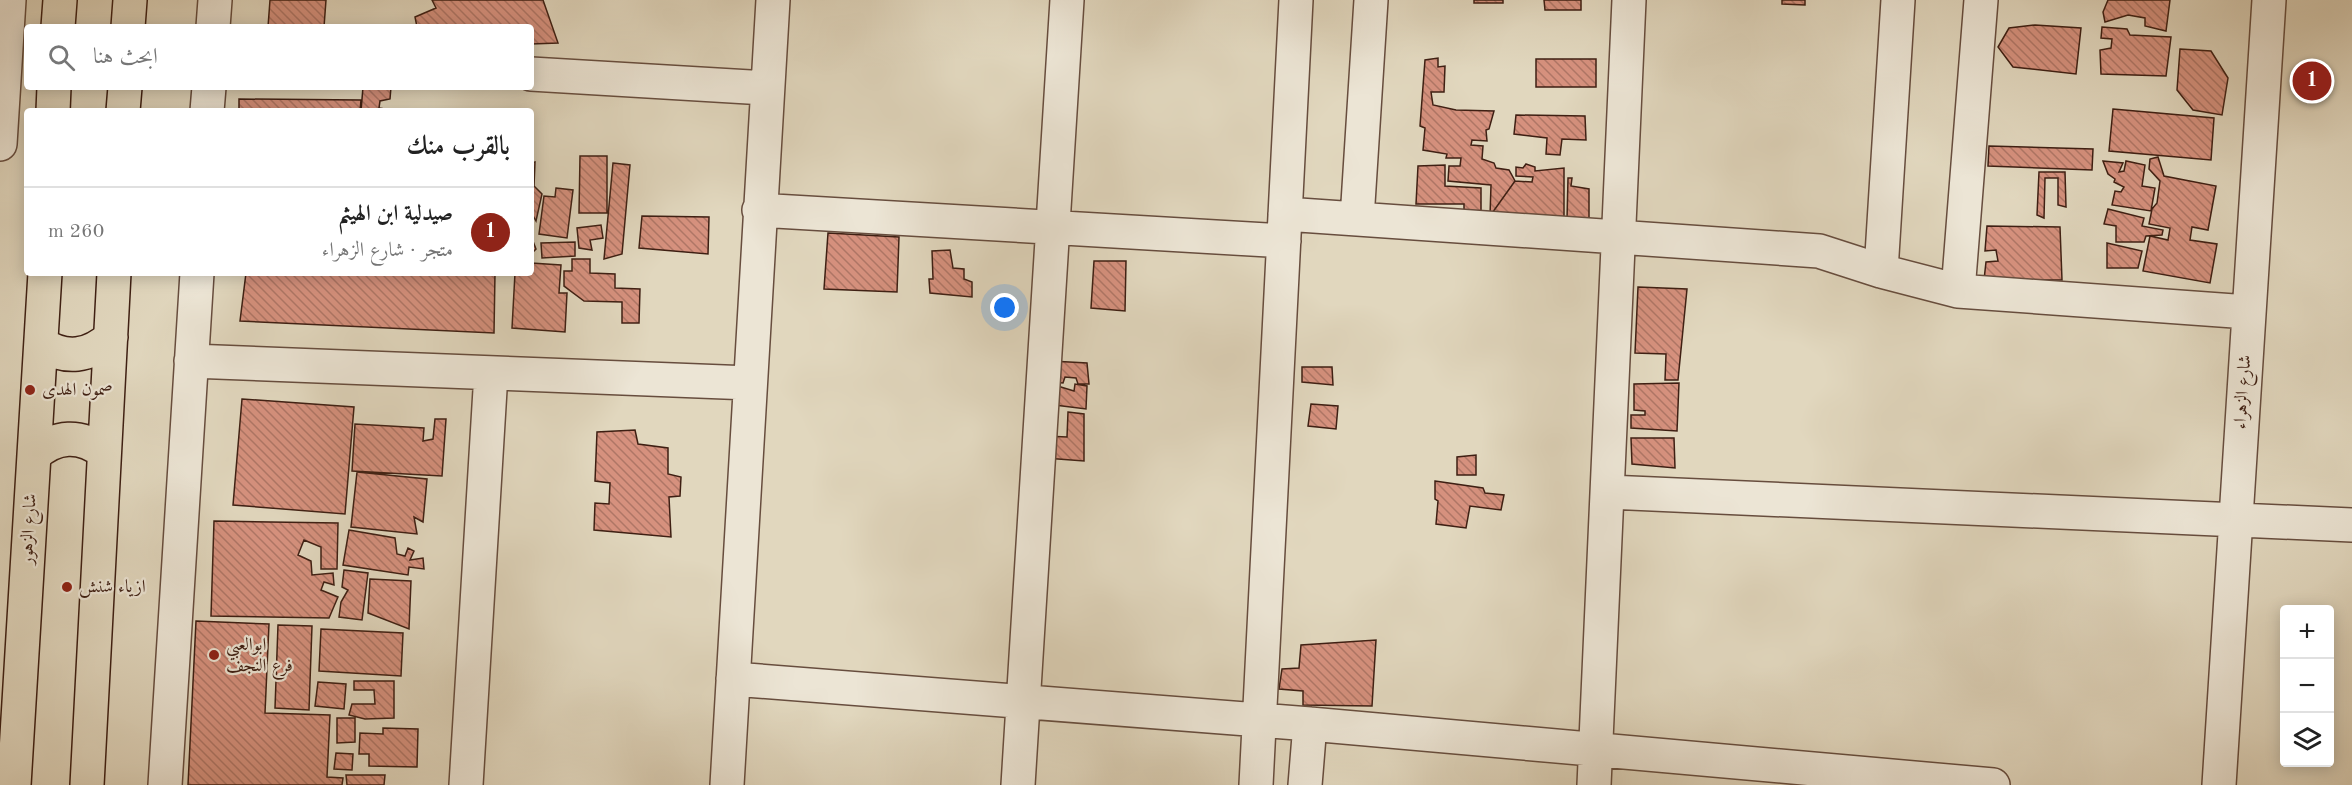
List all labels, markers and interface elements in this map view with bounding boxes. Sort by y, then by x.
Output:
search box [24,24,534,90]
icon: search [45,41,78,74]
text: ابحث هنا [93,46,158,68]
pin: 1 [2292,58,2332,104]
text: بالقرب منك [407,134,510,160]
text: صيدلية ابن الهيثم [338,203,453,225]
text: 260 m [48,222,104,242]
text: 1 [485,222,496,242]
text: متجر · شارع الزهراء [322,241,453,261]
your location [990,293,1019,322]
street label: شارع الزهراء [2231,354,2260,430]
place label: صمون الهدى [42,381,113,400]
marker: صمون الهدى [23,383,37,397]
street label: شارع الزهور [18,493,45,567]
place label: ازياء شنش [79,578,146,598]
marker: ازياء شنش [60,580,74,594]
map controls [2280,605,2334,767]
button: + [2280,605,2334,659]
place label: ابوالعبي فرع النجف [226,636,293,680]
marker: ابوالعبي فرع النجف [207,648,221,662]
button: − [2280,659,2334,713]
button: layers [2280,713,2334,767]

